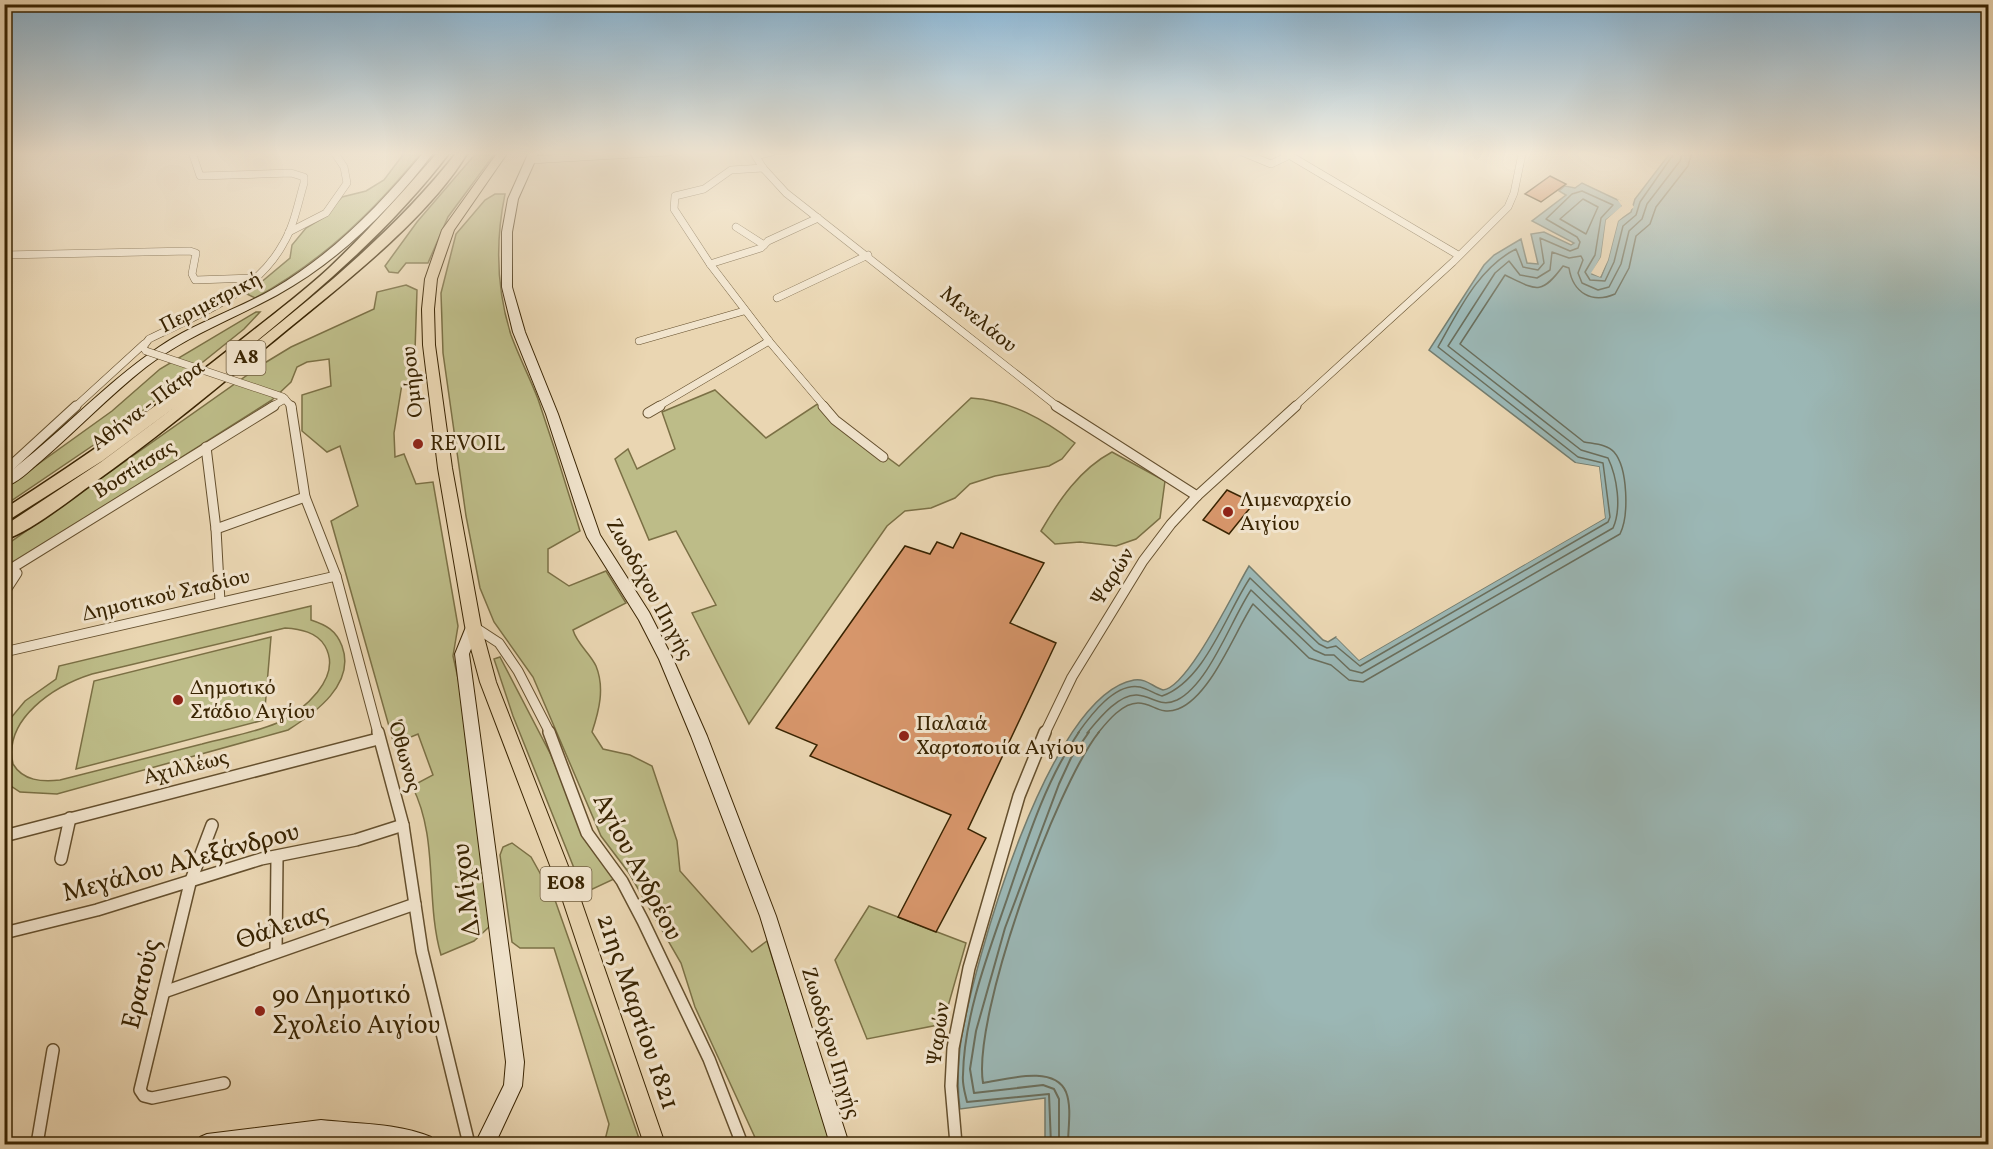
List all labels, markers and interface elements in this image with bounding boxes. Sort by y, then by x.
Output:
street label: Περιμετρική [155,265,267,341]
street label: Μενελάου [933,280,1023,360]
road number: Α8 [226,341,266,375]
street label: Ομήρου [395,345,431,419]
street label: Αθήνα - Πάτρα [85,353,211,458]
place label: REVOIL [430,430,505,459]
street label: Βοστίτσας [88,433,182,507]
marker: REVOIL [411,437,425,451]
place label: Λιμεναρχείο Αιγίου [1240,486,1351,539]
marker: Λιμεναρχείο Αιγίου [1221,505,1235,519]
street label: Ζωοδόχου Πηγής [598,513,700,665]
street label: Ψαρών [1084,542,1142,612]
street label: Δημοτικού Σταδίου [79,563,253,629]
place label: Δημοτικό Στάδιο Αιγίου [190,674,315,727]
marker: Δημοτικό Στάδιο Αιγίου [171,693,185,707]
place label: Παλαιά Χαρτοποιία Αιγίου [916,710,1084,763]
street label: Όθωνος [380,716,428,796]
marker: Παλαιά Χαρτοποιία Αιγίου [897,729,911,743]
street label: Αχιλλέως [140,743,232,793]
street label: Αγίου Ανδρέου [583,787,691,947]
street label: Μεγάλου Αλεξάνδρου [59,814,303,912]
street label: Δ.Μίχου [443,841,491,939]
road number: ΕΟ8 [540,867,592,901]
street label: Θάλειας [231,895,333,959]
street label: 21ης Μαρτίου 1821 [587,909,687,1115]
street label: Ερατούς [113,935,171,1033]
street label: Ζωοδόχου Πηγής [793,964,867,1122]
place label: 9ο Δημοτικό Σχολείο Αιγίου [272,978,440,1044]
street label: Ψαρών [920,1001,958,1067]
marker: 9ο Δημοτικό Σχολείο Αιγίου [253,1004,267,1018]

